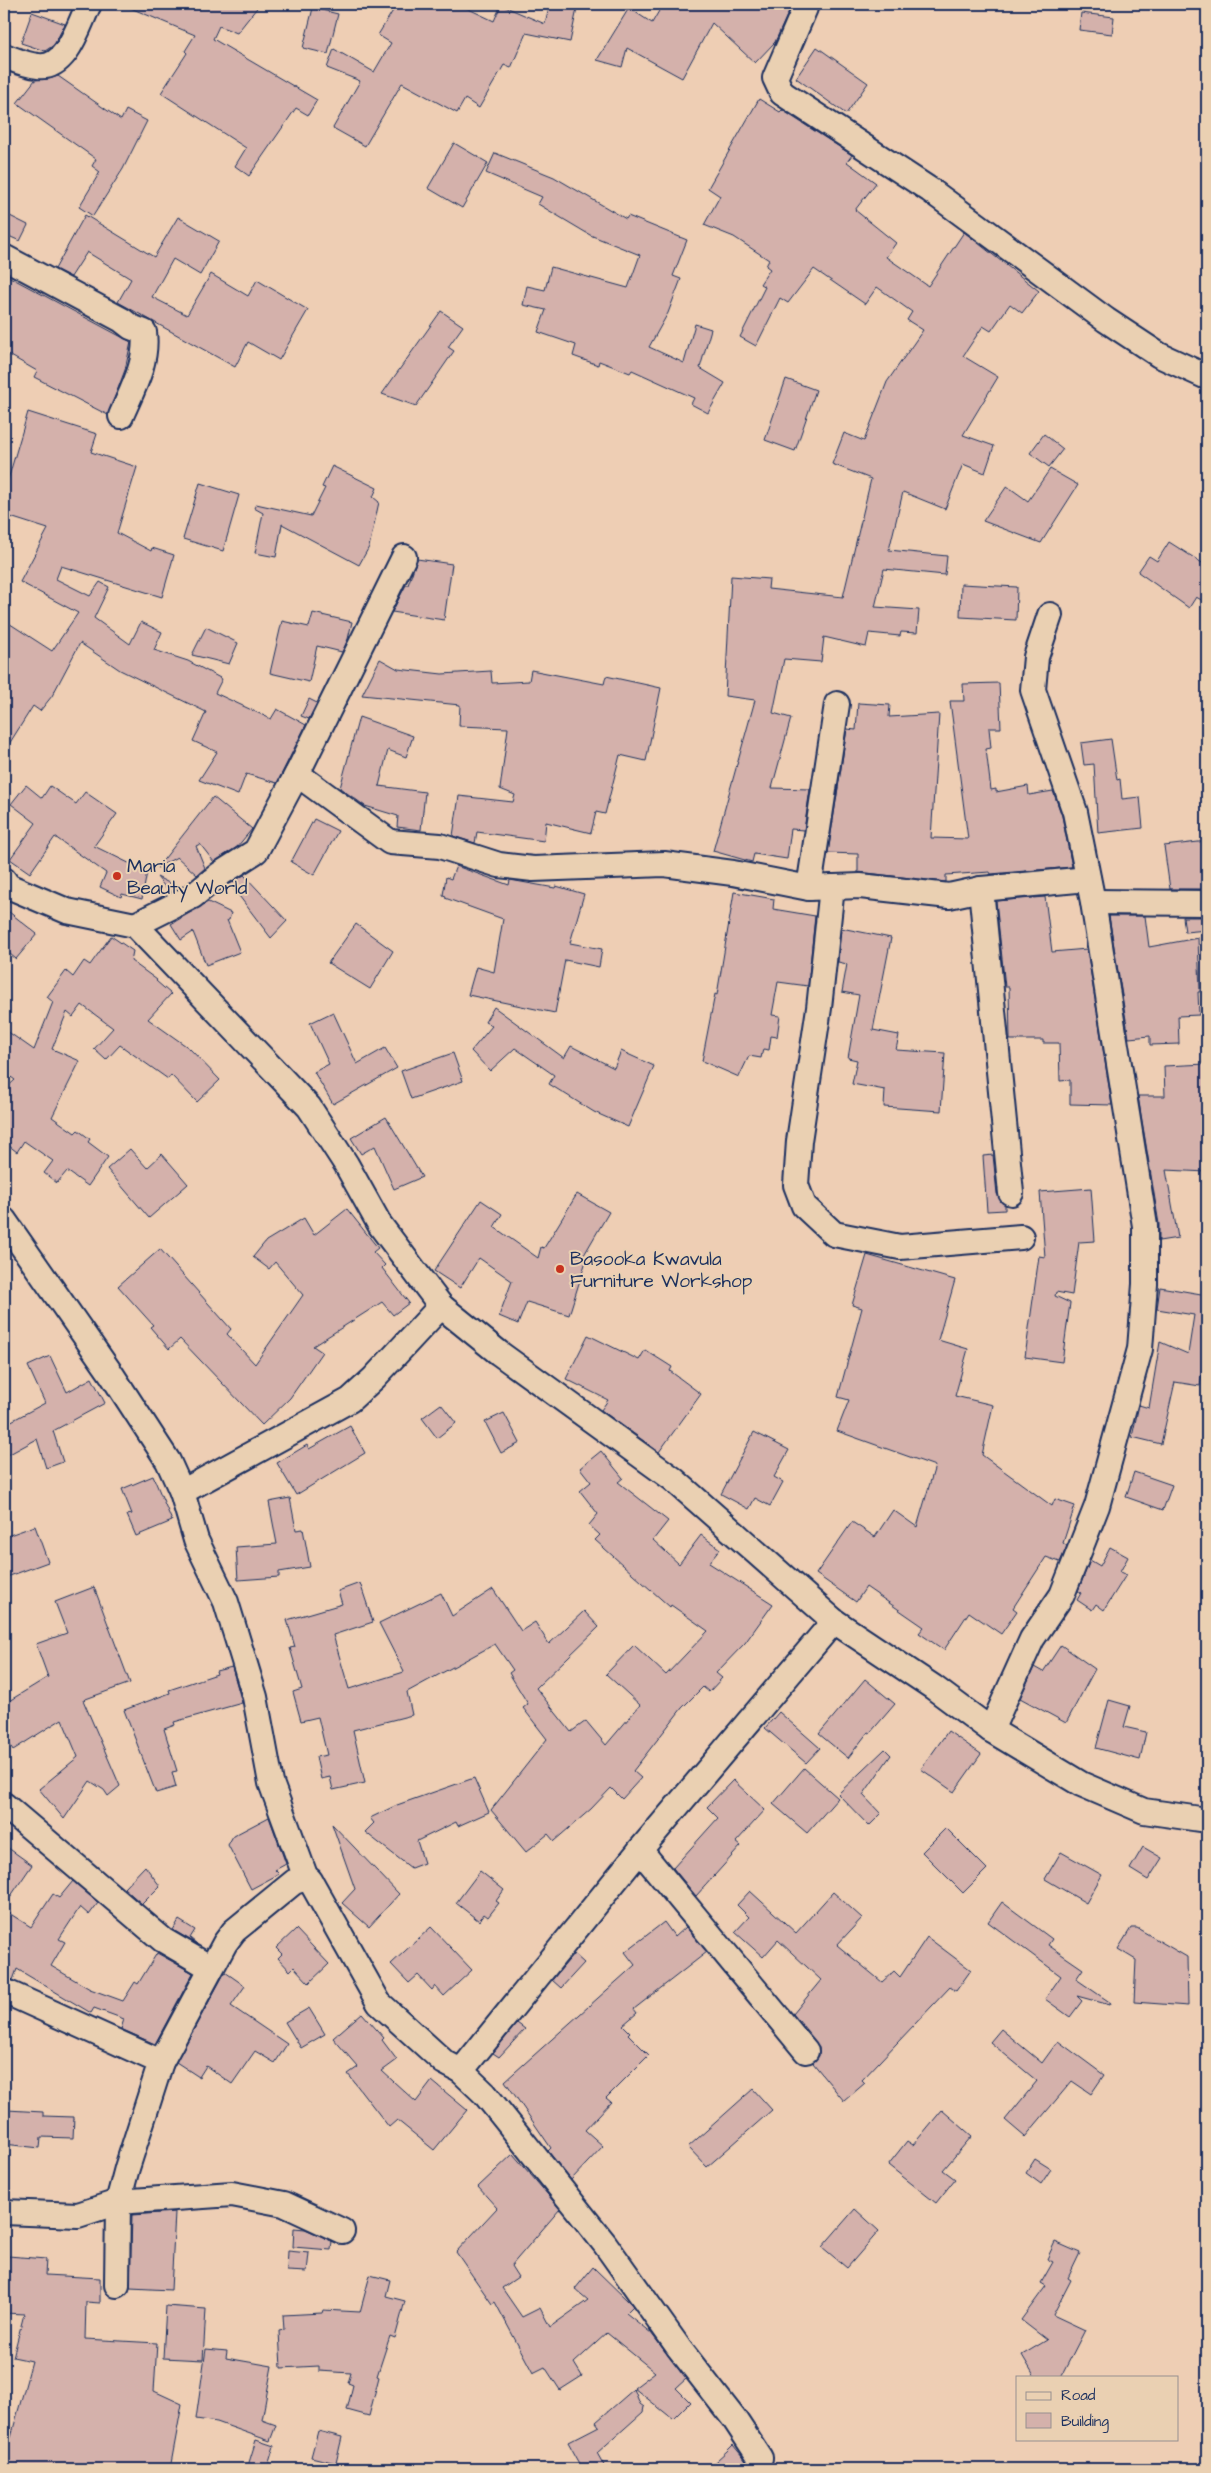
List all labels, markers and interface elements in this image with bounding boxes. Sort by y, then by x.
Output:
place label: Maria Beauty World [127,853,248,903]
marker: Maria Beauty World [111,870,123,882]
place label: Basooka Kwavula Furniture Workshop [570,1246,753,1295]
marker: Basooka Kwavula Furniture Workshop [554,1263,566,1275]
legend [1016,2376,1178,2440]
text: Road [1061,2385,1096,2406]
text: Building [1061,2411,1109,2433]

